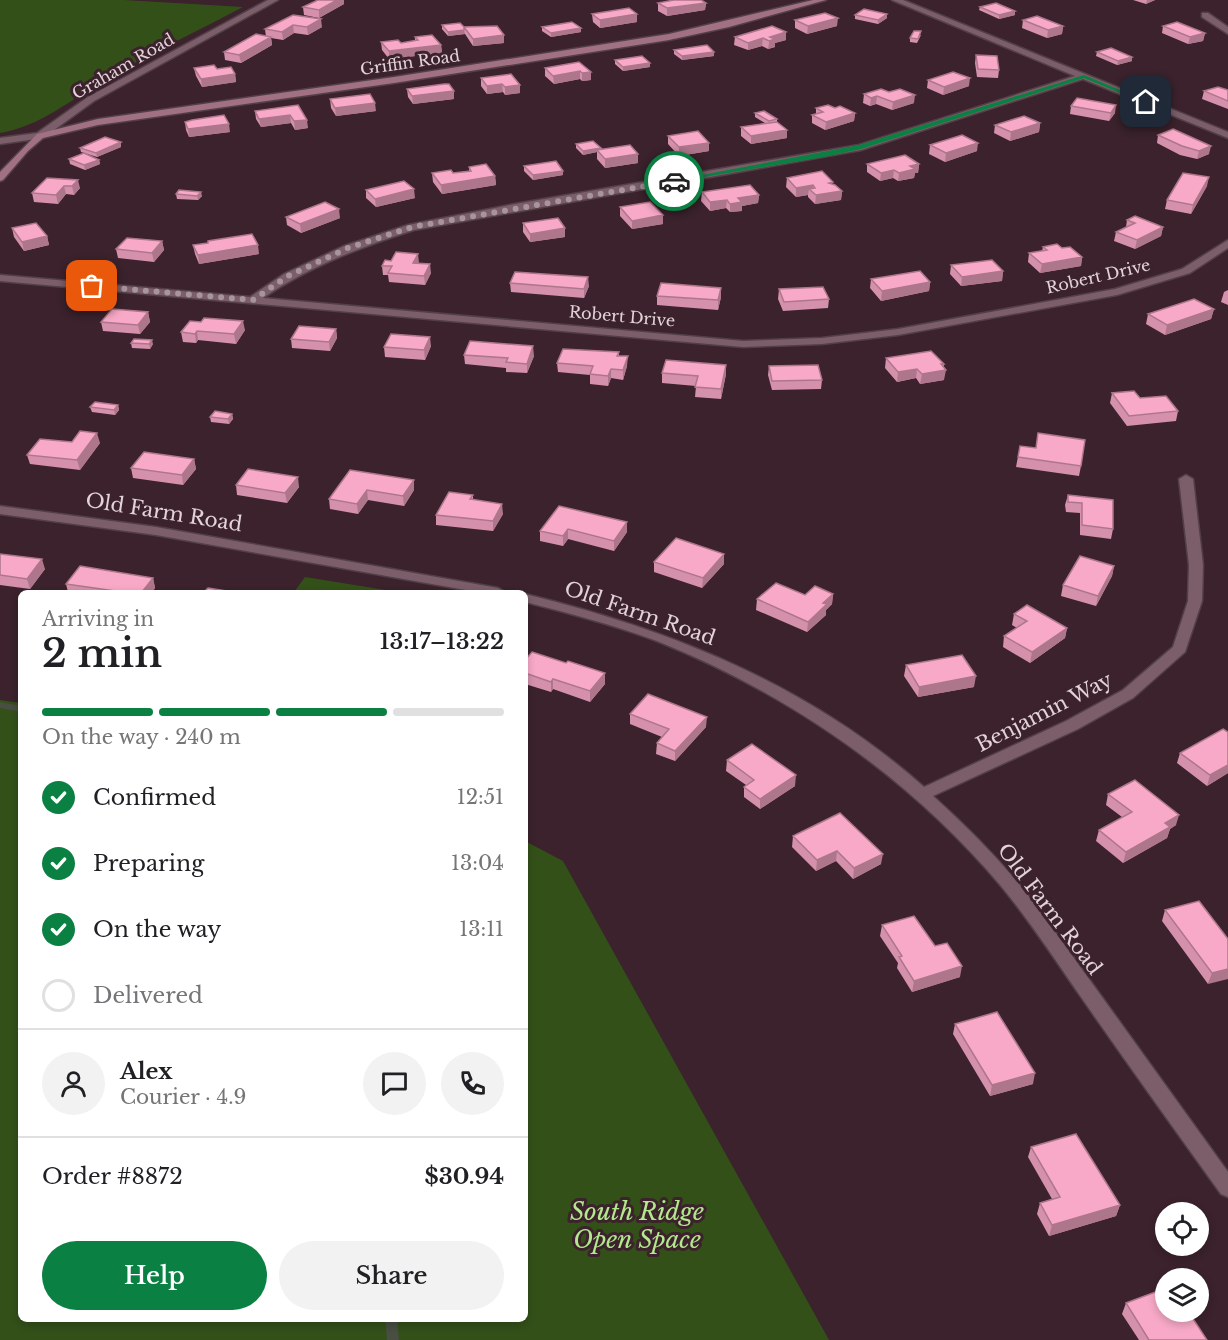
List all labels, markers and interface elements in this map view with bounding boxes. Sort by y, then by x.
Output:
street label: Graham Road [68,29,178,103]
street label: Griffin Road [359,45,461,79]
pin [1120,76,1171,127]
icon: home [1129,85,1162,118]
courier [644,151,704,211]
icon: car [658,165,691,198]
street label: Robert Drive [1044,254,1152,298]
pin [66,260,117,311]
icon: bag [75,269,108,302]
street label: Robert Drive [568,301,676,331]
street label: Old Farm Road [84,488,244,536]
street label: Old Farm Road [561,576,719,650]
text: Arriving in [42,607,154,631]
text: 13:17–13:22 [380,628,504,655]
text: 2 min [42,629,162,678]
street label: Benjamin Way [972,667,1116,757]
text: On the way · 240 m [42,725,241,749]
icon: check [42,781,75,814]
text: Confirmed [93,784,216,811]
text: 12:51 [457,785,504,809]
street label: Old Farm Road [993,839,1107,979]
icon: check [42,847,75,880]
text: Preparing [93,850,204,877]
text: 13:04 [451,851,504,875]
icon: check [42,913,75,946]
text: On the way [93,916,221,943]
text: 13:11 [459,917,504,941]
text: Delivered [93,982,203,1009]
button: person [42,1052,105,1115]
button: chat [363,1052,426,1115]
button: phone [441,1052,504,1115]
text: Alex [120,1058,173,1085]
text: Courier · 4.9 [120,1085,246,1109]
text: Order #8872 [42,1163,183,1190]
text: $30.94 [424,1163,504,1190]
park label: South Ridge Open Space [570,1197,704,1254]
map controls [1155,1202,1209,1322]
button: locate [1155,1202,1209,1256]
button: Help [42,1241,267,1310]
button: Share [279,1241,504,1310]
button: layers [1155,1268,1209,1322]

